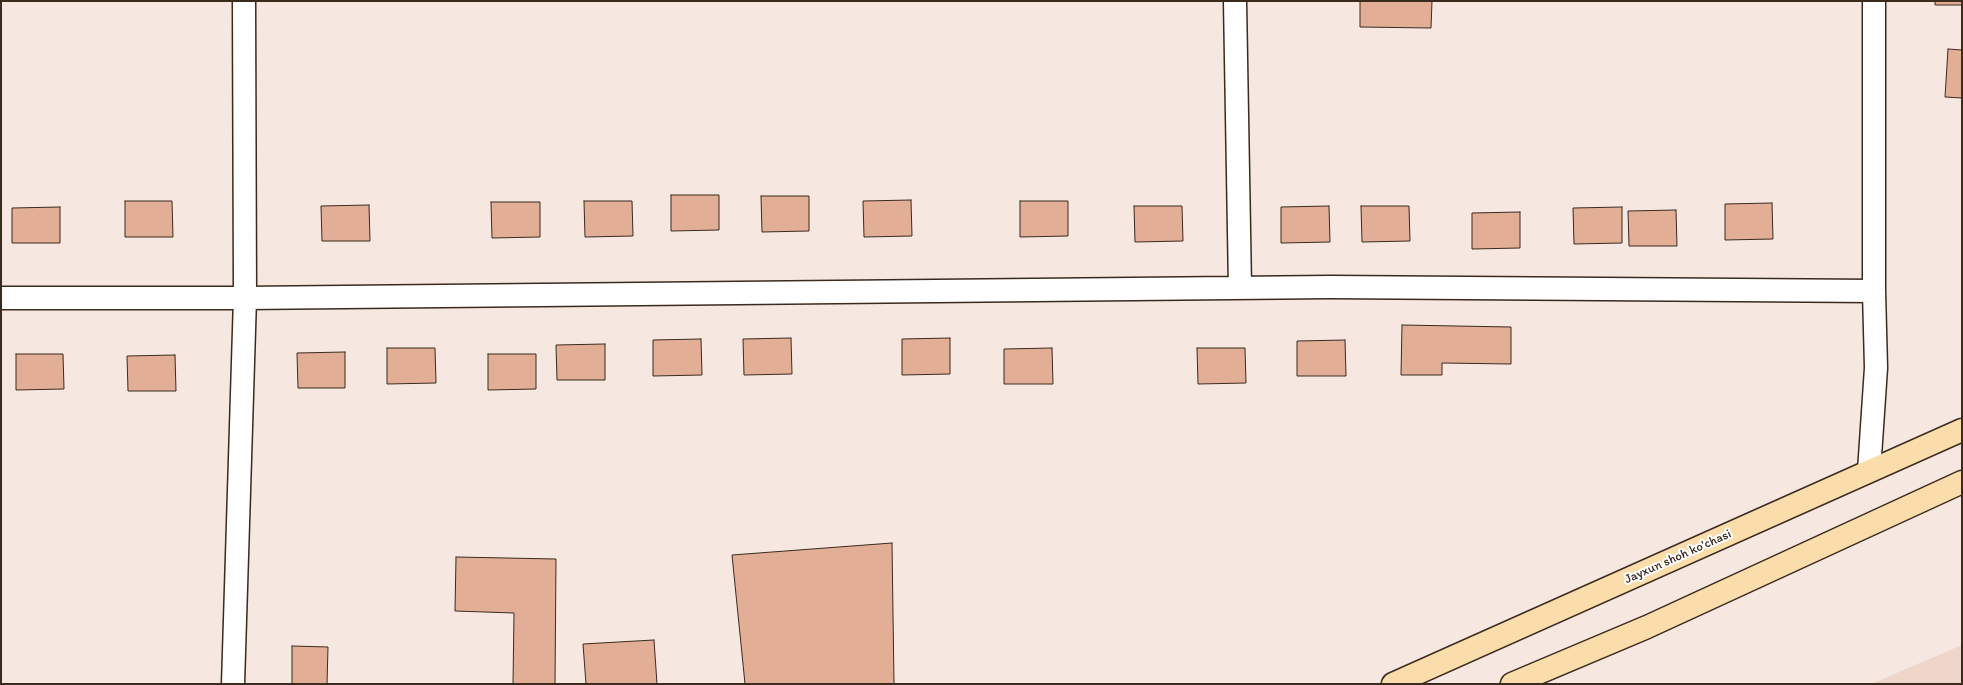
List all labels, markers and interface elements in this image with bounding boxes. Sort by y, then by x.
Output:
street label: Jayxun shoh ko'chasi [1622,526,1734,588]

